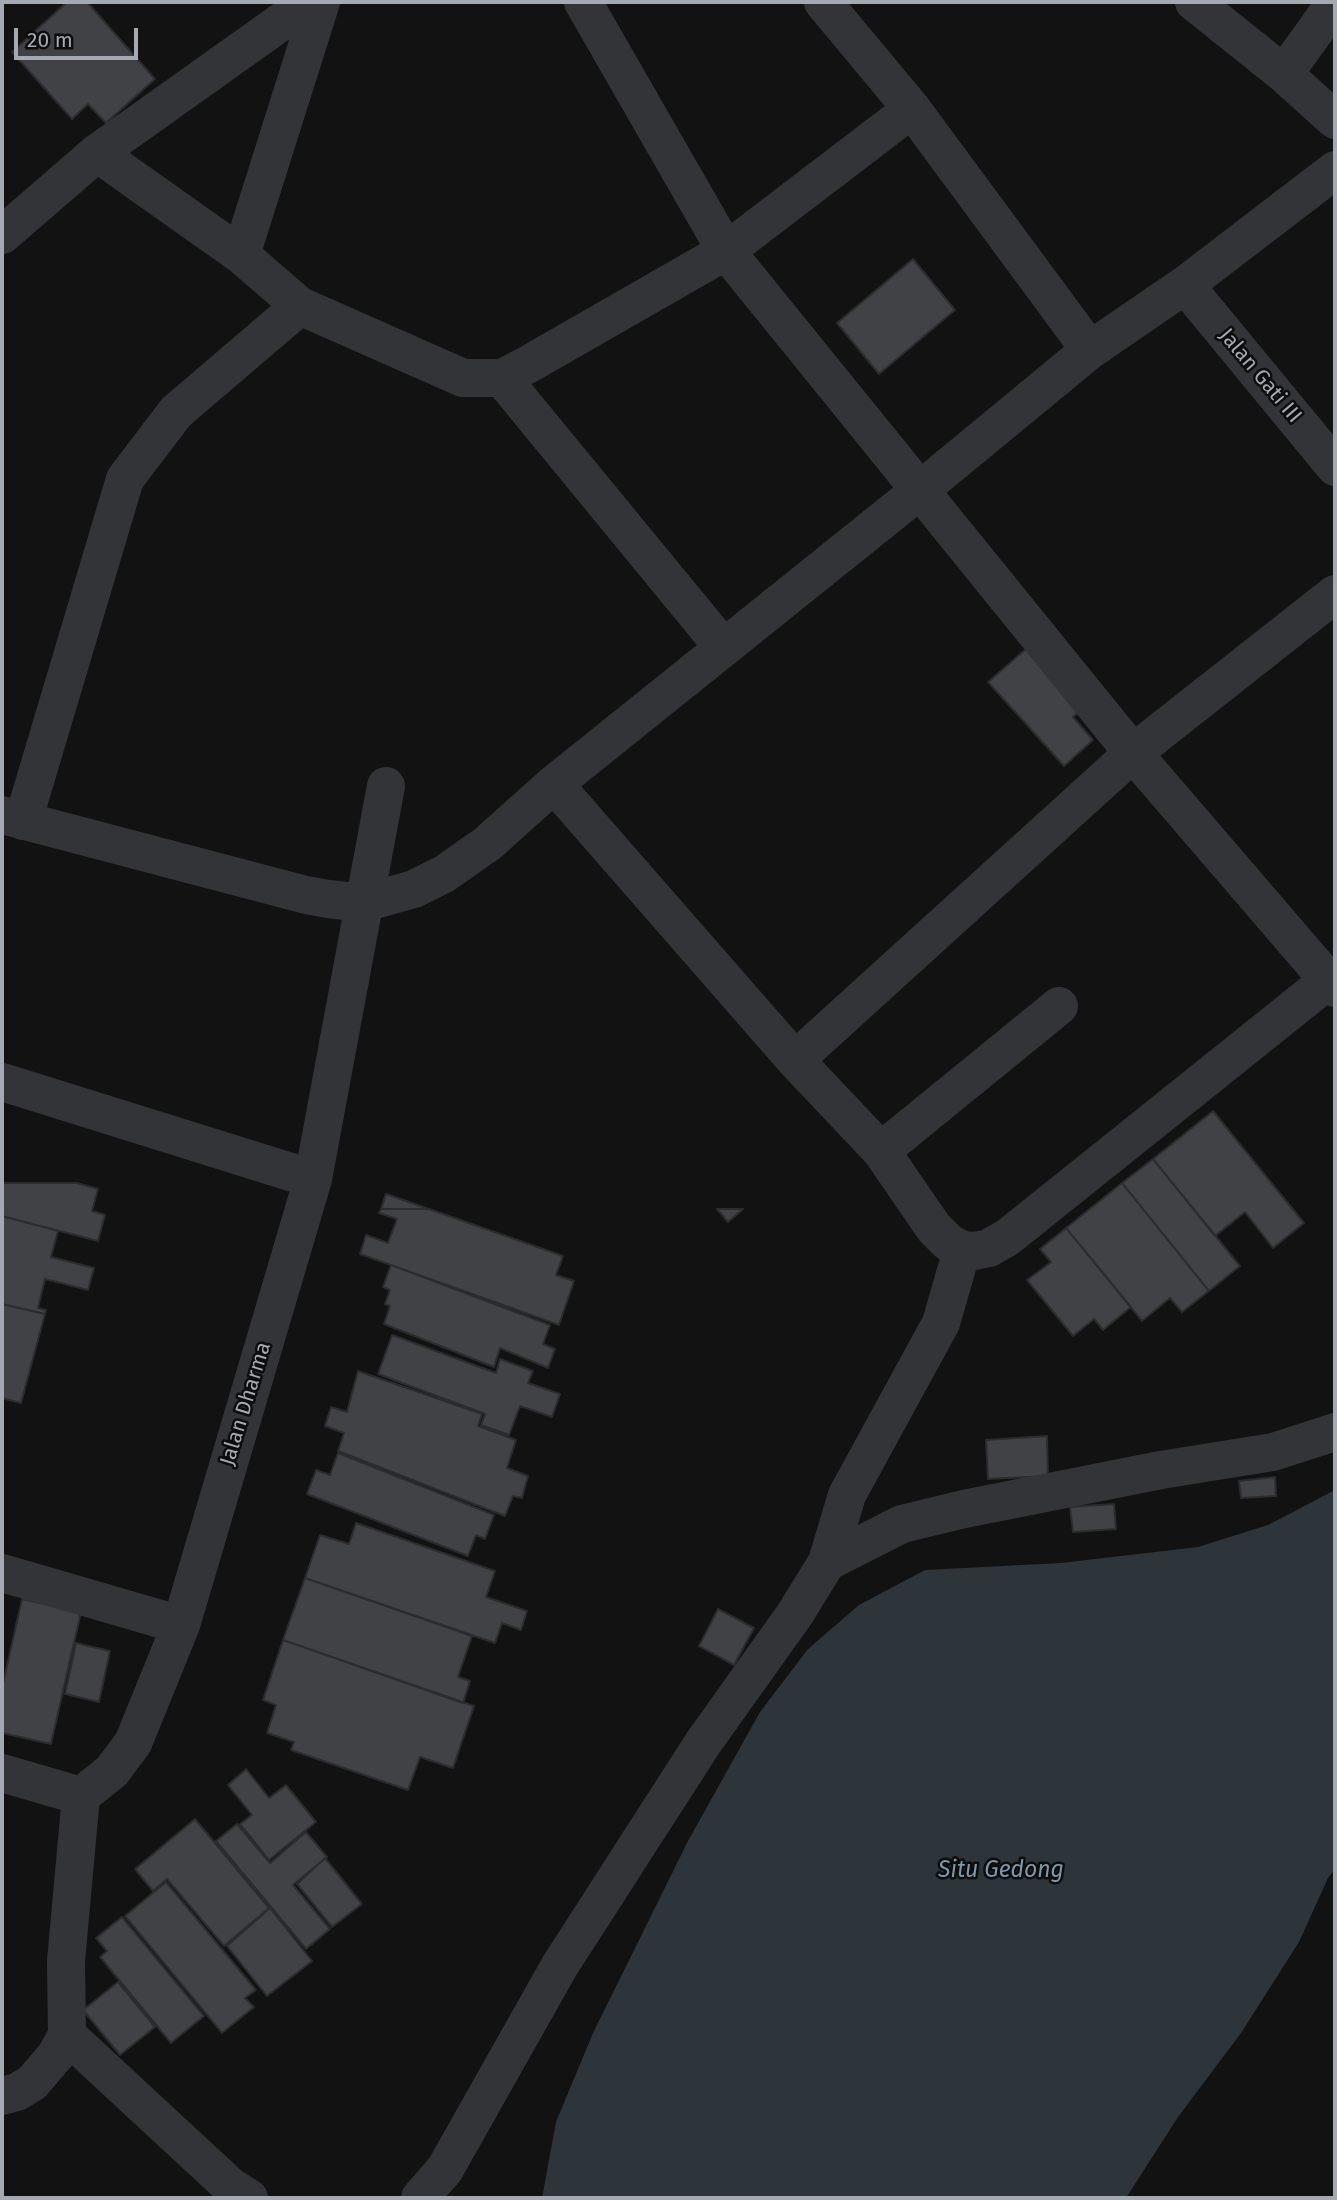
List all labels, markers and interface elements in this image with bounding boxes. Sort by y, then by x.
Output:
scale bar [18,14,142,58]
text: 20 m [27,27,73,53]
street label: Jalan Gati III [1213,324,1307,428]
street label: Jalan Dharma [215,1339,277,1469]
water label: Situ Gedong [938,1857,1064,1885]

